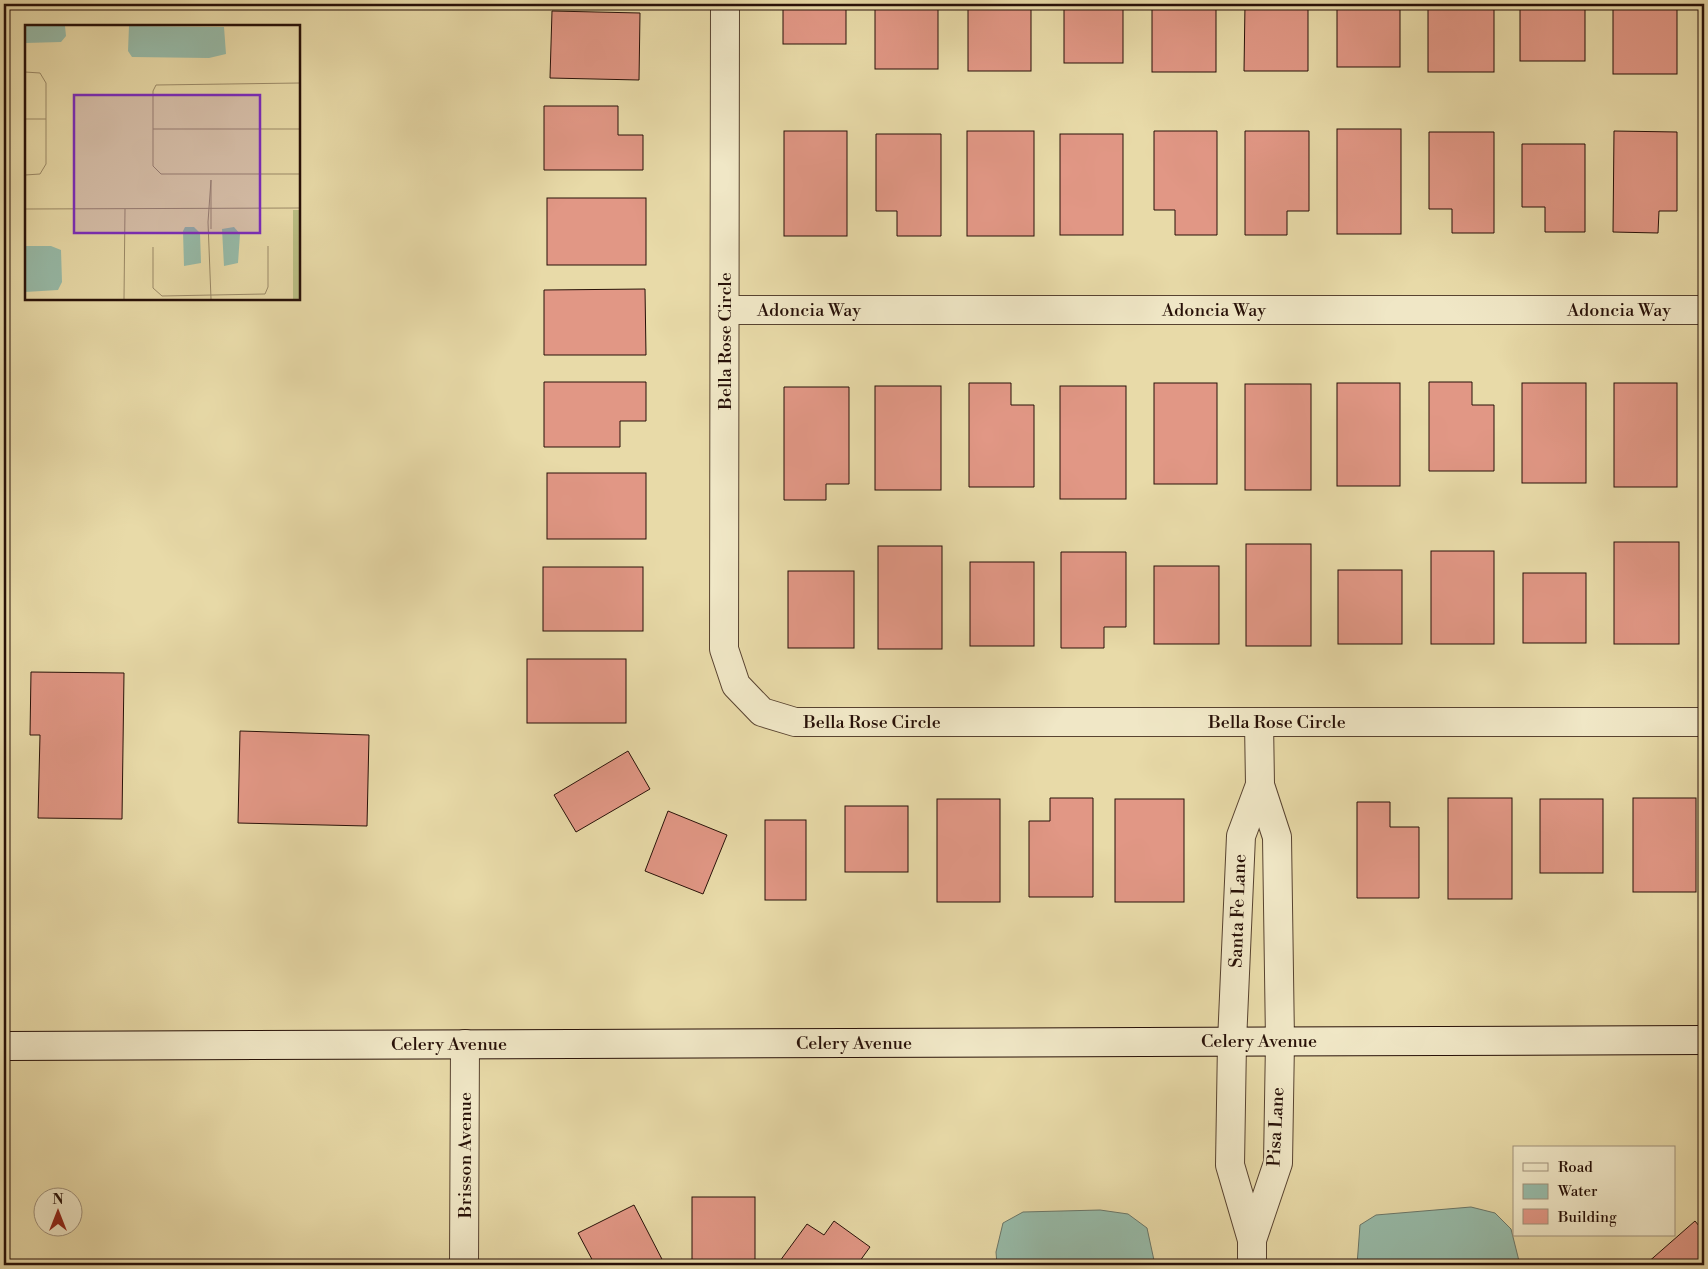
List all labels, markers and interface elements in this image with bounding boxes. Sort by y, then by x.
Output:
inset map [25,25,300,300]
street label: Bella Rose Circle [714,272,737,411]
street label: Adoncia Way [756,299,861,322]
street label: Adoncia Way [1161,299,1266,322]
street label: Adoncia Way [1566,299,1671,322]
street label: Bella Rose Circle [802,711,941,734]
street label: Bella Rose Circle [1207,711,1346,734]
street label: Santa Fe Lane [1225,854,1251,968]
street label: Celery Avenue [1201,1030,1317,1053]
street label: Celery Avenue [796,1032,912,1055]
street label: Celery Avenue [391,1033,507,1056]
street label: Pisa Lane [1262,1087,1290,1167]
street label: Brisson Avenue [454,1092,477,1219]
legend [1513,1146,1676,1236]
text: Road [1558,1158,1593,1177]
text: Water [1557,1182,1598,1201]
north arrow [32,1186,82,1236]
text: N [52,1191,64,1209]
text: Building [1557,1208,1617,1227]

